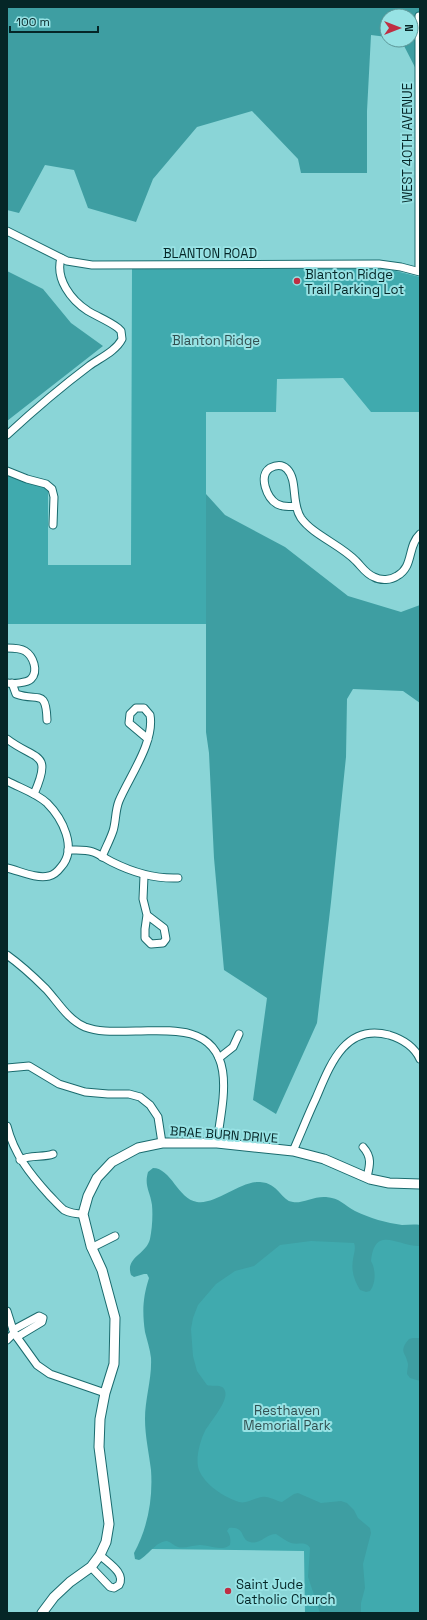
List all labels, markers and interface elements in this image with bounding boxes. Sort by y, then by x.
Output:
scale bar [10,8,98,34]
north arrow [379,8,419,48]
text: 100 m [16,14,50,30]
text: N [402,24,416,32]
street label: WEST 40TH AVENUE [399,83,416,203]
street label: BLANTON ROAD [163,245,257,262]
place label: Blanton Ridge Trail Parking Lot [305,266,404,298]
marker: Blanton Ridge Trail Parking Lot [292,276,302,286]
park label: Blanton Ridge [172,332,260,349]
street label: BRAE BURN DRIVE [169,1122,279,1147]
park label: Resthaven Memorial Park [243,1402,331,1434]
place label: Saint Jude Catholic Church [236,1576,335,1608]
marker: Saint Jude Catholic Church [223,1586,233,1596]

